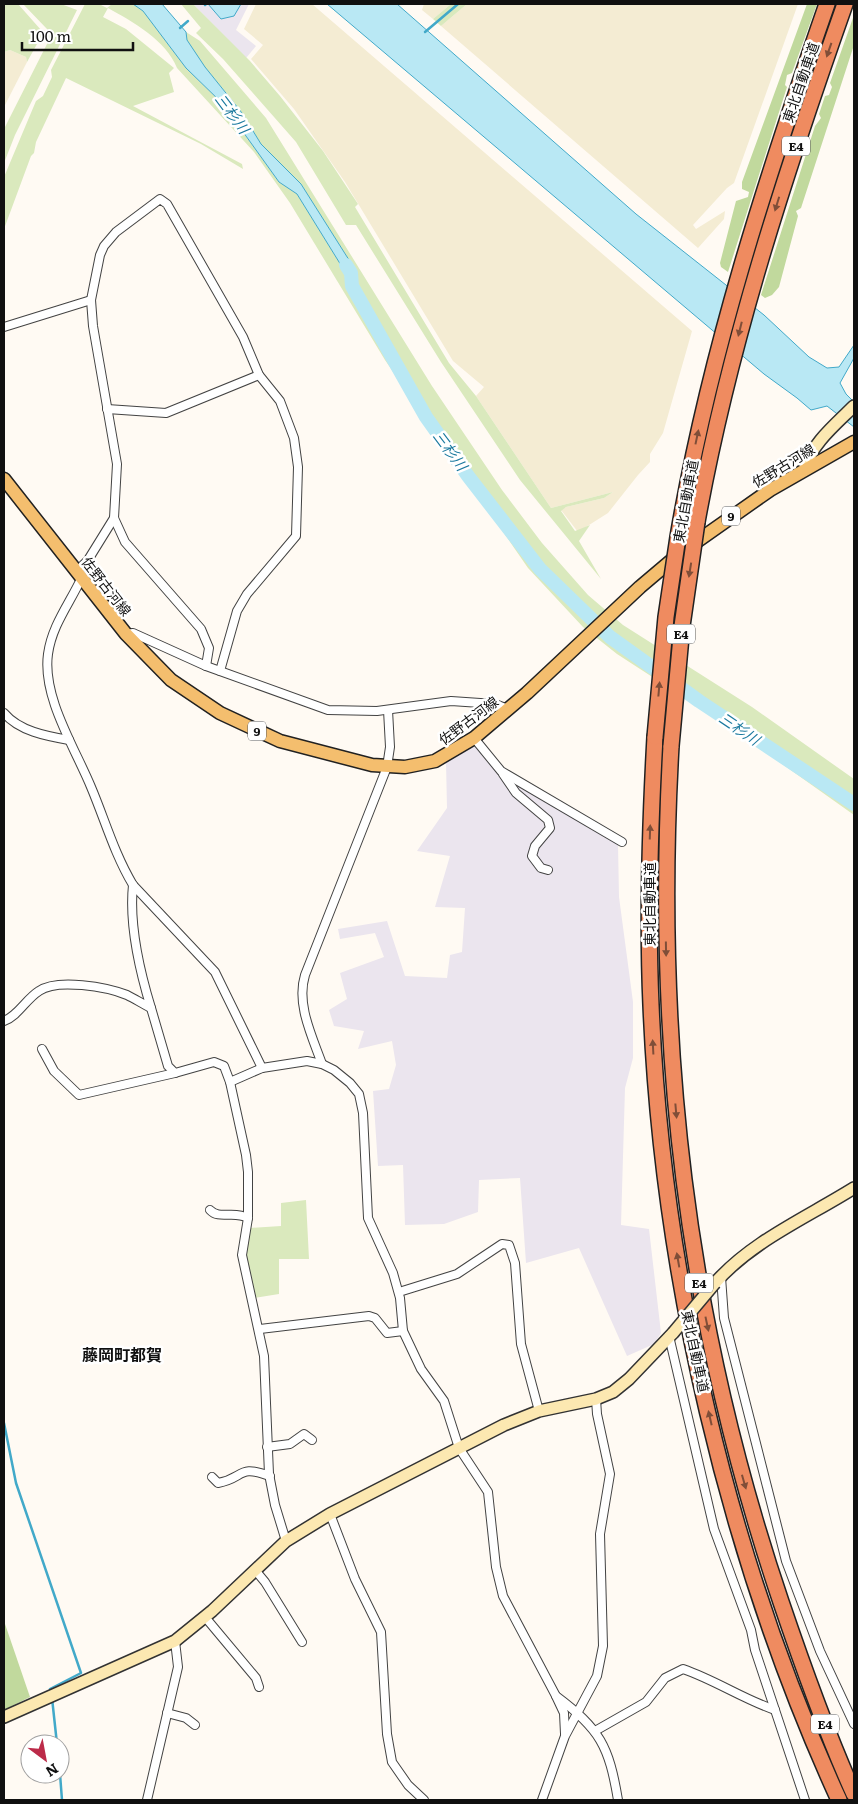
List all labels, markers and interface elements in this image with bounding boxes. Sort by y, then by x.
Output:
scale bar [22,20,134,52]
text: 100 m [30,24,71,47]
street label: 東北自動車道 [777,39,823,125]
one-way arrow [825,42,832,57]
water label: 三杉川 [210,88,257,139]
road number: E4 [782,136,810,156]
one-way arrow [772,196,780,211]
one-way arrow [736,322,744,337]
water label: 三杉川 [428,425,475,476]
one-way arrow [693,430,701,445]
street label: 佐野古河線 [748,438,818,492]
street label: 東北自動車道 [668,458,702,544]
road number: 9 [722,506,740,526]
street label: 佐野古河線 [78,552,136,620]
one-way arrow [686,562,694,578]
road number: E4 [667,624,695,644]
one-way arrow [655,680,663,696]
street label: 佐野古河線 [434,691,502,749]
water label: 三杉川 [715,706,767,751]
road number: 9 [248,721,266,740]
one-way arrow [646,823,654,839]
street label: 東北自動車道 [639,862,659,946]
one-way arrow [662,941,670,957]
one-way arrow [649,1038,657,1054]
one-way arrow [672,1104,680,1120]
one-way arrow [674,1252,682,1268]
road number: E4 [685,1274,713,1292]
street label: 東北自動車道 [677,1308,715,1394]
one-way arrow [703,1316,711,1332]
district label: 藤岡町都賀 [82,1342,162,1366]
one-way arrow [706,1410,714,1425]
one-way arrow [741,1475,749,1490]
road number: E4 [811,1715,839,1734]
north arrow [20,1734,70,1784]
text: N [42,1759,63,1783]

